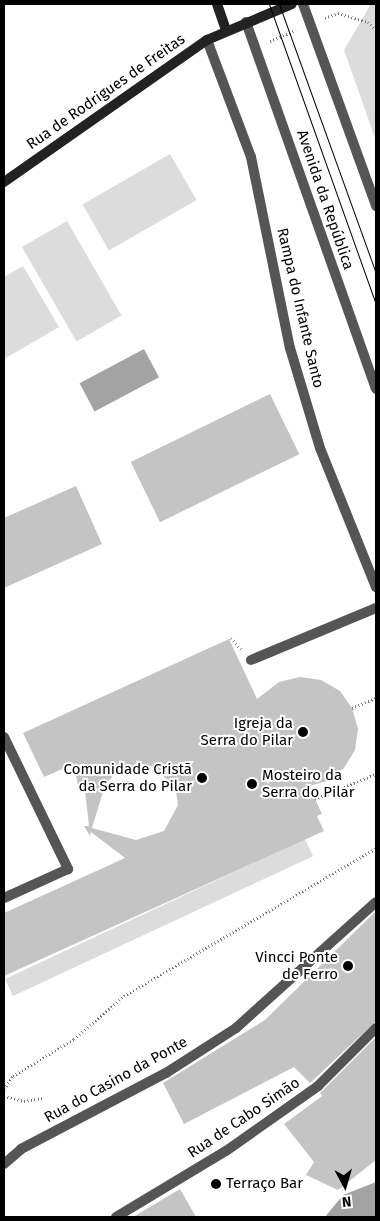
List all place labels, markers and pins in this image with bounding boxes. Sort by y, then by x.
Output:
place label: Igreja da Serra do Pilar [201,714,293,749]
marker: Igreja da Serra do Pilar [297,726,309,738]
place label: Comunidade Cristã da Serra do Pilar [64,760,192,795]
place label: Mosteiro da Serra do Pilar [262,766,354,801]
marker: Comunidade Cristã da Serra do Pilar [196,772,208,784]
marker: Mosteiro da Serra do Pilar [246,778,258,790]
place label: Vincci Ponte de Ferro [255,948,338,983]
marker: Vincci Ponte de Ferro [342,960,354,972]
place label: Terraço Bar [226,1175,303,1193]
marker: Terraço Bar [210,1178,222,1190]

